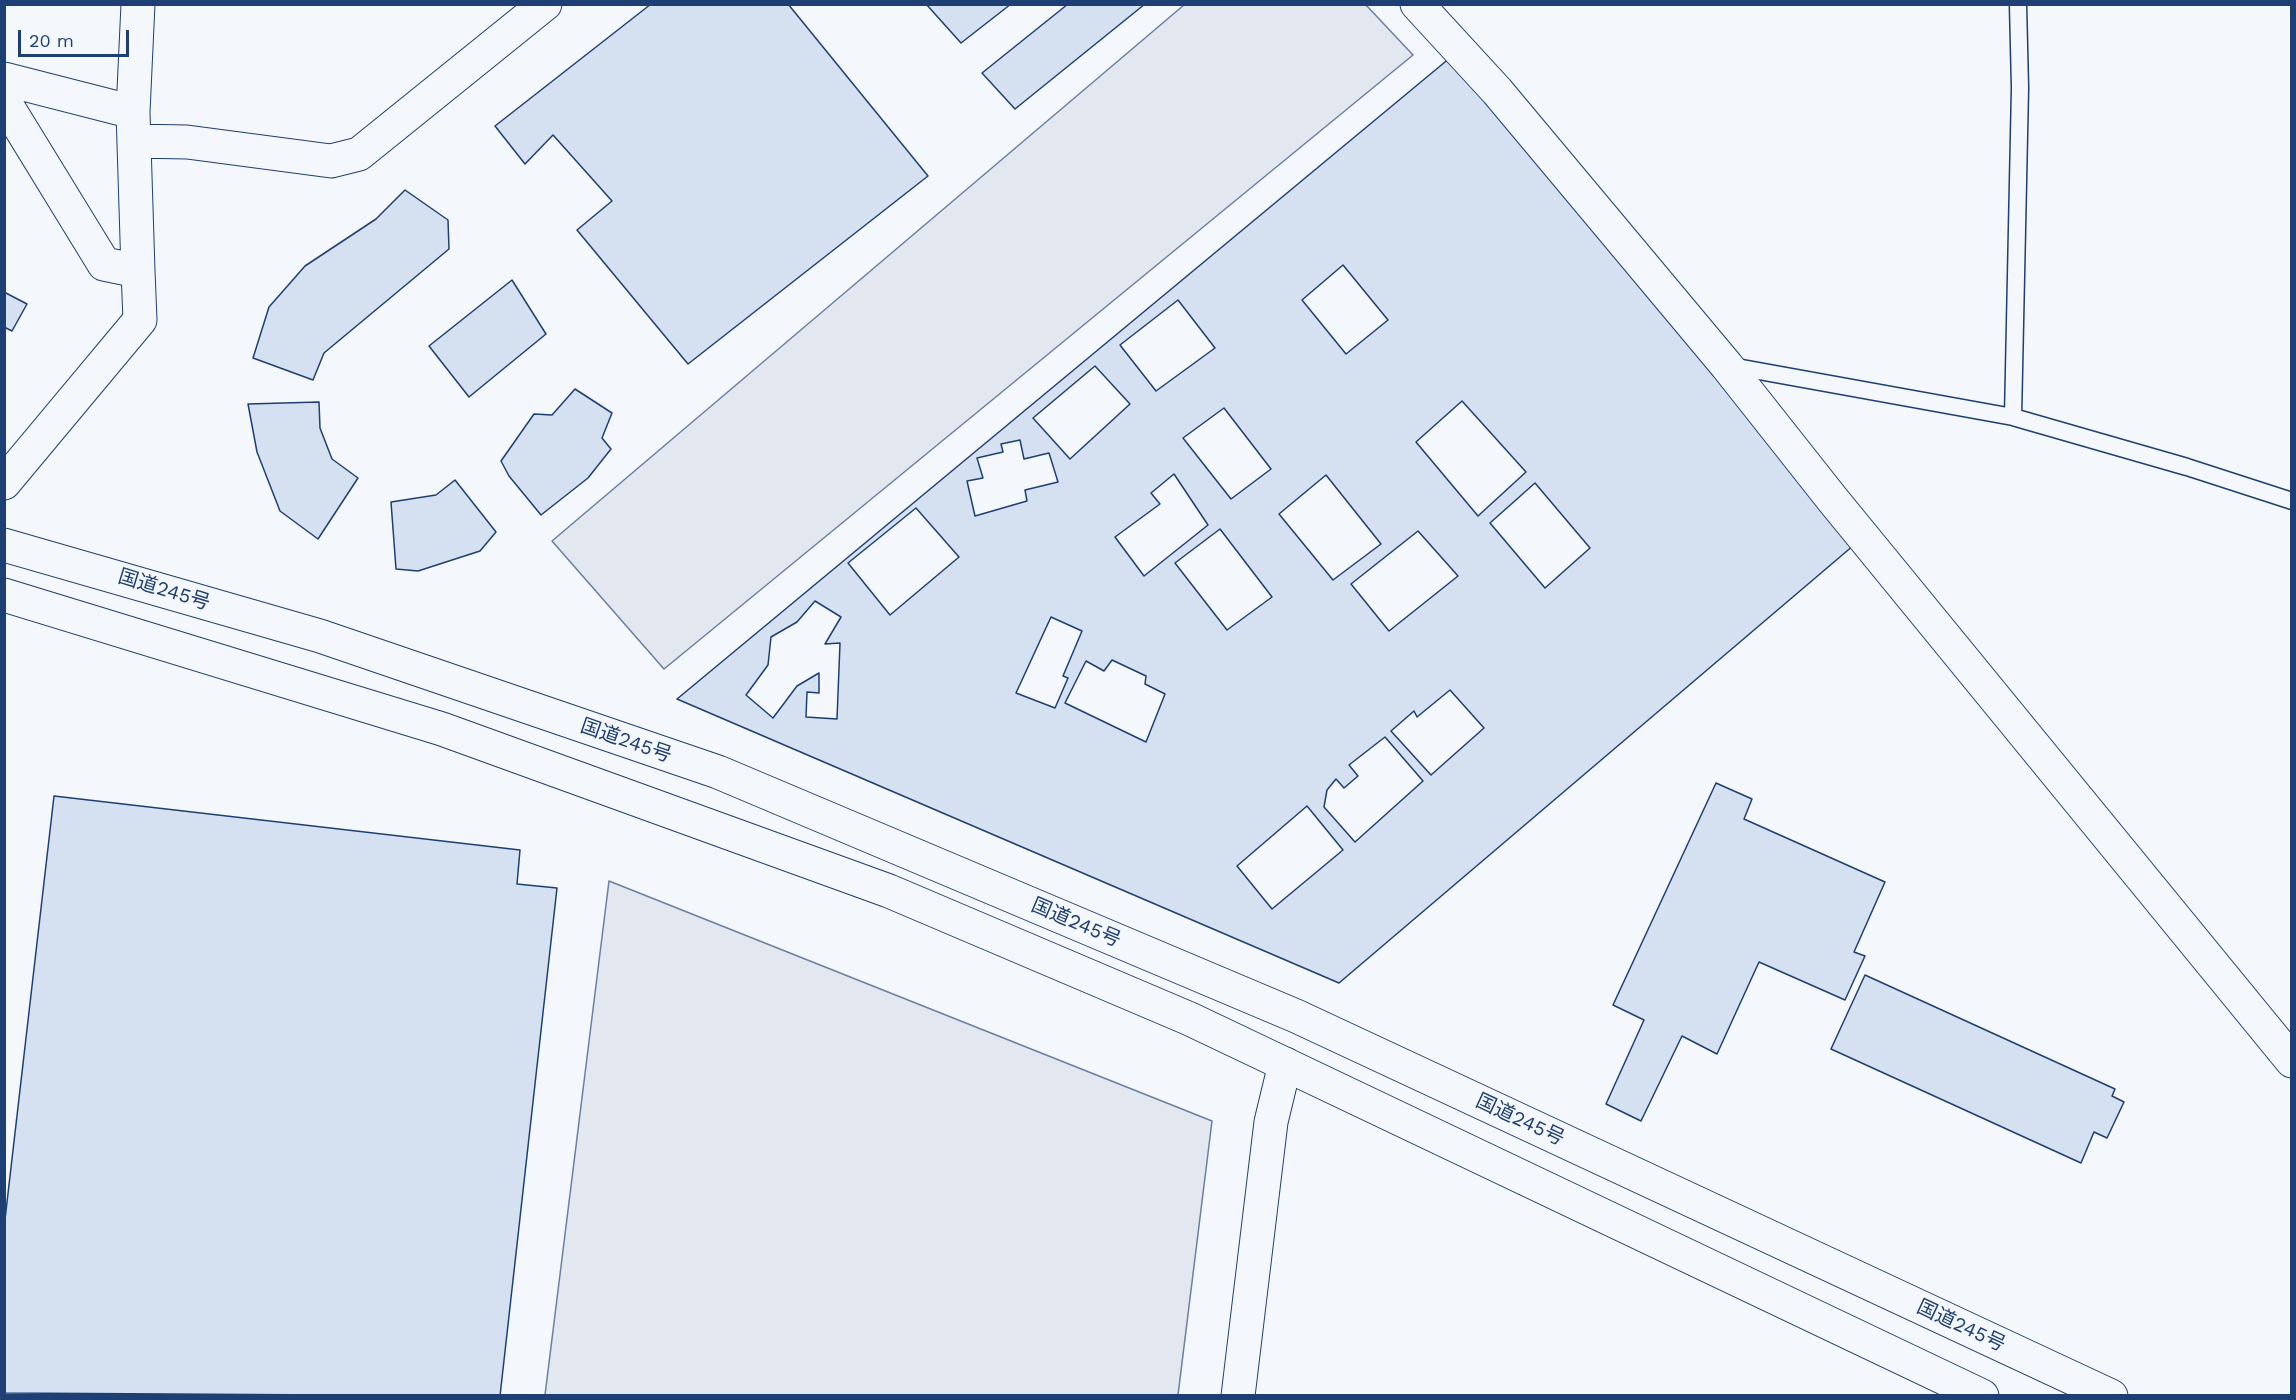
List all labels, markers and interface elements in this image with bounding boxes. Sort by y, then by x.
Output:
scale bar [21,18,132,56]
text: 20 m [29,30,74,51]
street label: 国道245号 [115,565,213,615]
street label: 国道245号 [577,714,675,768]
street label: 国道245号 [1028,893,1124,953]
street label: 国道245号 [1472,1089,1568,1151]
street label: 国道245号 [1913,1295,2009,1357]

